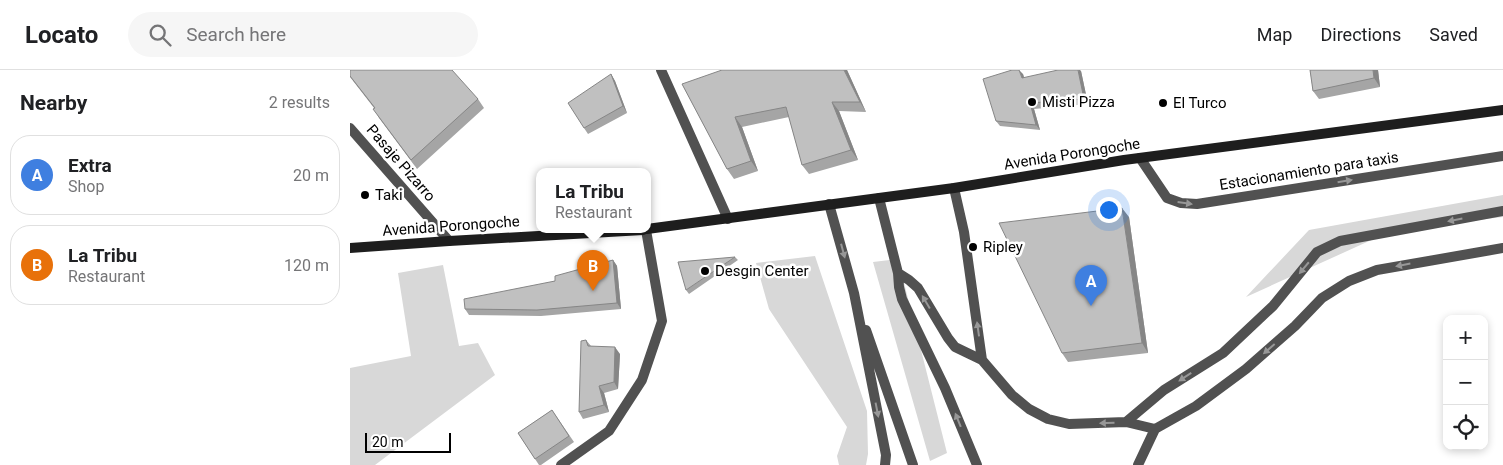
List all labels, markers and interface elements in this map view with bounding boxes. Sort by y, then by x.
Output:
search box [128,12,478,57]
text: Locato [25,21,98,49]
icon: search [146,21,174,49]
text: Search here [186,23,286,46]
text: Map [1257,24,1292,45]
text: Directions [1320,24,1401,45]
text: Saved [1429,24,1478,45]
text: Nearby [20,91,87,115]
text: 2 results [269,93,330,112]
place label: Misti Pizza [1042,93,1115,111]
place label: El Turco [1173,94,1226,112]
marker: Misti Pizza [1026,96,1038,108]
marker: El Turco [1157,97,1169,109]
street label: Pasaje Pizarro [363,121,439,205]
street label: Avenida Porongoche [1003,134,1141,174]
street label: Estacionamiento para taxis [1218,148,1400,194]
text: Extra [68,154,112,177]
text: A [32,166,42,185]
text: 20 m [293,166,329,185]
popup [536,168,651,233]
text: Shop [68,177,104,196]
one-way arrow [1338,177,1354,185]
text: La Tribu [555,180,624,203]
place label: Taki [375,186,403,204]
marker: Taki [359,189,371,201]
your location [1096,197,1122,223]
one-way arrow [1177,199,1193,207]
text: Restaurant [555,203,632,222]
street label: Avenida Porongoche [382,212,520,240]
one-way arrow [1447,216,1463,224]
place label: Ripley [983,238,1023,256]
marker: Ripley [967,241,979,253]
one-way arrow [839,243,847,258]
text: La Tribu [68,244,137,267]
pin: B [577,250,609,291]
text: B [32,256,42,275]
text: 120 m [284,256,329,275]
one-way arrow [1299,261,1310,274]
one-way arrow [1395,261,1411,269]
place label: Desgin Center [715,262,809,280]
marker: Desgin Center [699,265,711,277]
pin: A [1075,265,1107,306]
text: Restaurant [68,267,145,286]
one-way arrow [921,296,931,309]
map controls [1443,315,1488,450]
button: + [1443,315,1488,360]
one-way arrow [974,321,982,337]
one-way arrow [1264,343,1276,355]
button: − [1443,360,1488,405]
one-way arrow [1179,372,1192,381]
one-way arrow [873,402,881,417]
button: locate [1443,405,1488,450]
one-way arrow [954,412,962,427]
one-way arrow [1098,419,1114,427]
scale bar [365,430,451,453]
text: 20 m [372,434,404,450]

